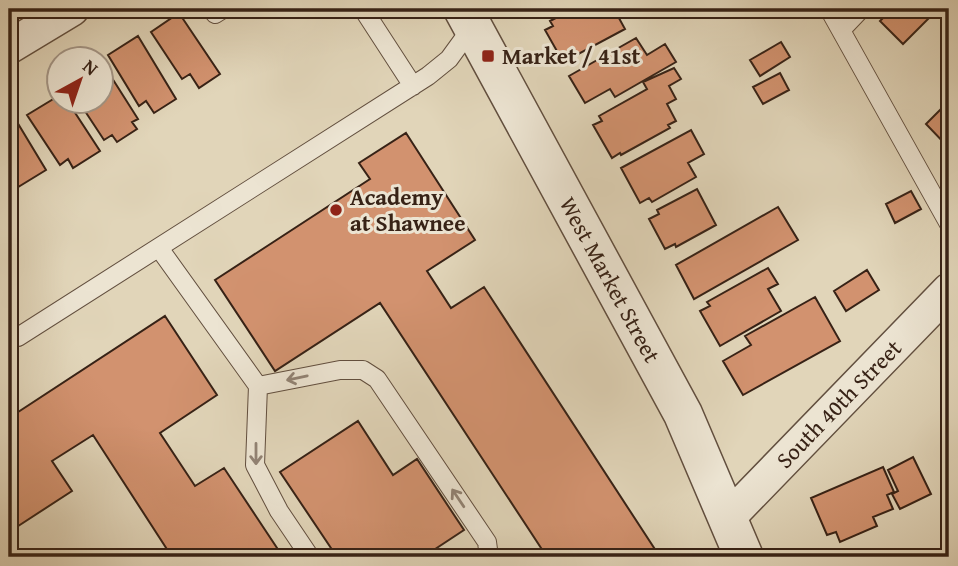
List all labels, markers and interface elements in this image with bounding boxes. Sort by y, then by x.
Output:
place label: Market / 41st [502,39,641,72]
north arrow [46,46,116,116]
marker: Market / 41st [480,48,496,64]
text: N [77,52,105,82]
place label: Academy at Shawnee [350,180,465,239]
street label: West Market Street [552,190,669,368]
marker: Academy at Shawnee [328,202,344,218]
street label: South 40th Street [768,332,909,475]
one-way arrow [286,372,309,386]
one-way arrow [249,443,263,466]
one-way arrow [451,489,465,508]

